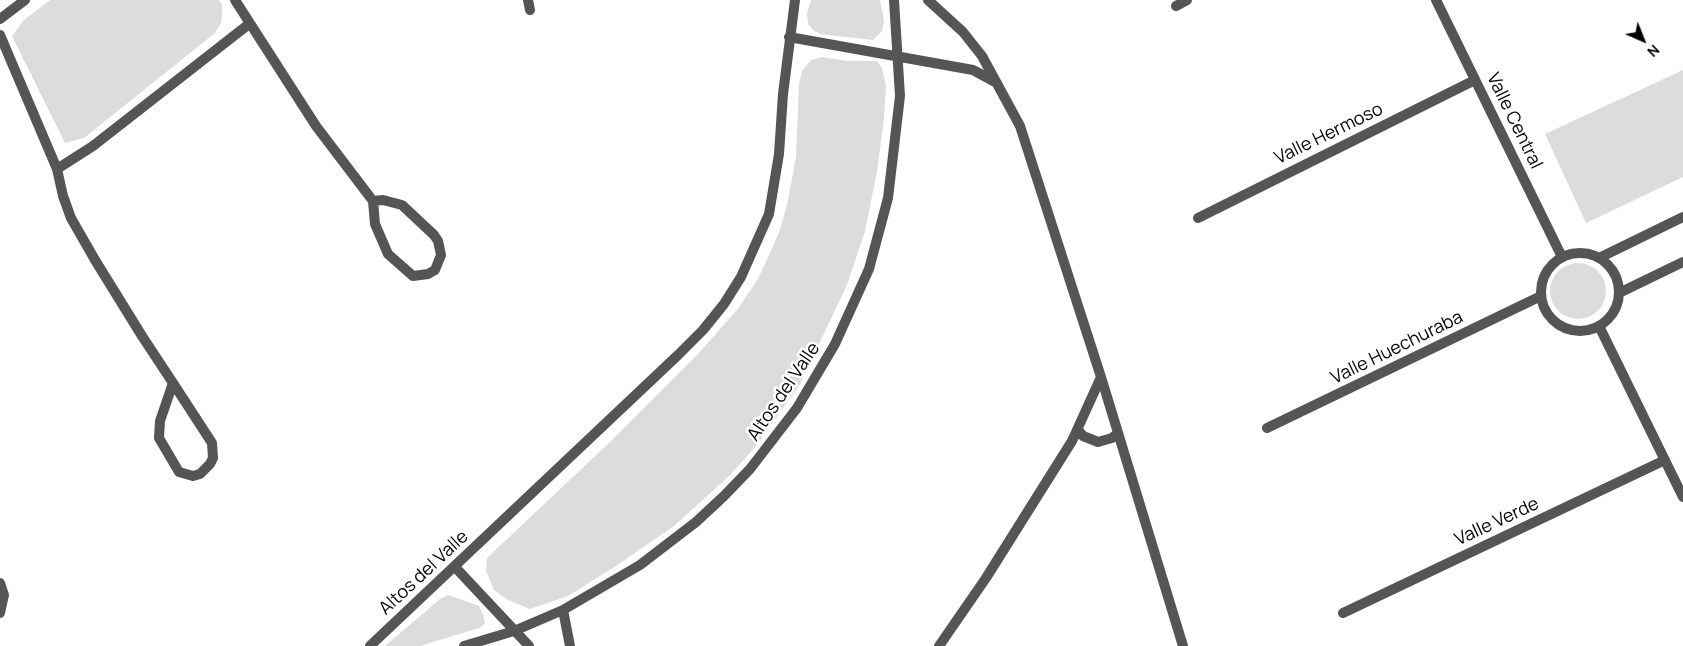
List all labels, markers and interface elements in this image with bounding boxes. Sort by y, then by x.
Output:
north arrow [1618,15,1668,65]
text: N [1644,41,1664,61]
street label: Valle Central [1482,70,1546,172]
street label: Valle Hermoso [1271,98,1387,170]
street label: Valle Huechuraba [1327,307,1467,389]
street label: Altos del Valle [743,339,825,445]
street label: Valle Verde [1451,493,1543,551]
street label: Altos del Valle [375,526,473,620]

